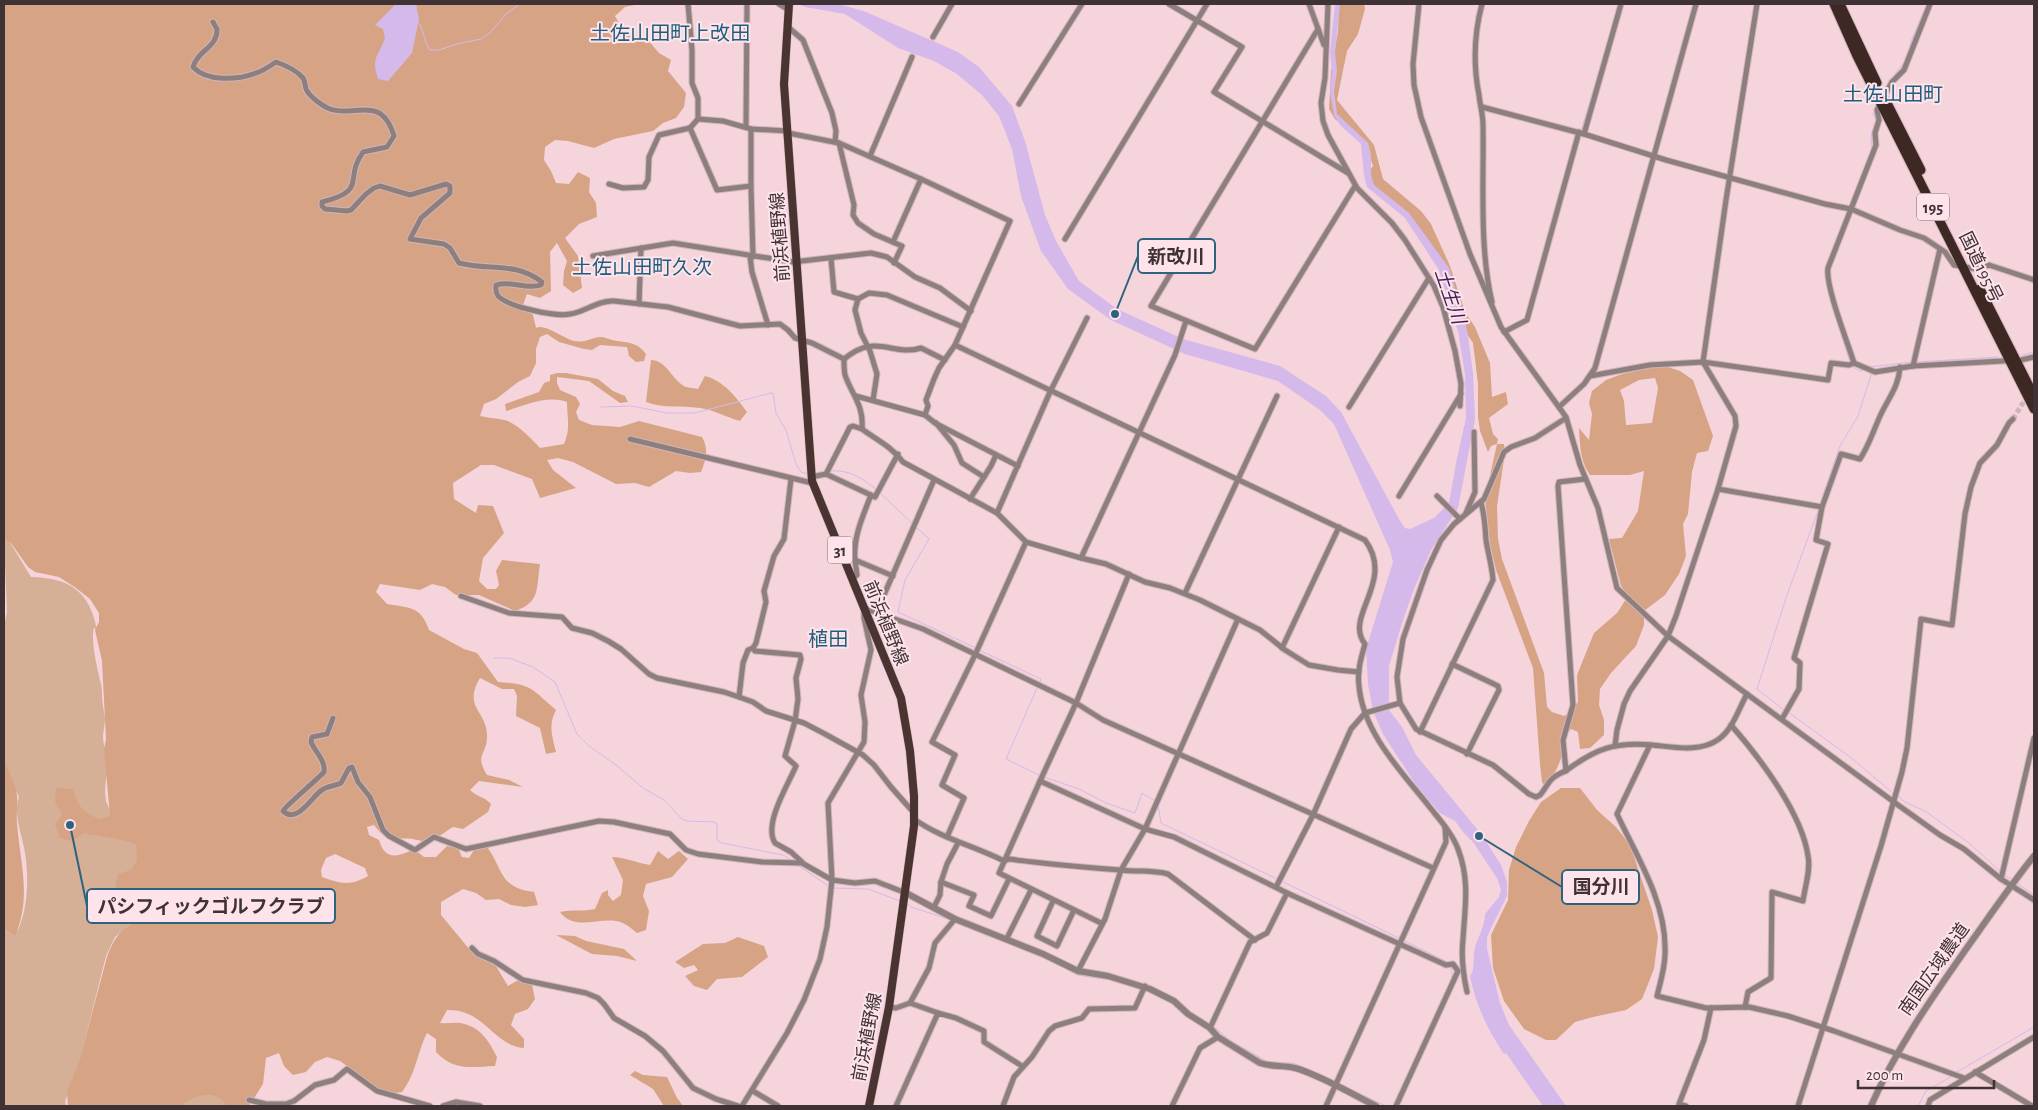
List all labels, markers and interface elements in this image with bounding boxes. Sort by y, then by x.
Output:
district label: 土佐山田町上改田 [590,23,750,44]
district label: 土佐山田町 [1843,84,1943,105]
street label: 前浜植野線 [767,191,793,283]
road number: 195 [1917,193,1949,220]
street label: 国道195号 [1955,228,2007,306]
callout: 新改川 [1138,239,1215,273]
text: 新改川 [1147,246,1205,267]
district label: 土佐山田町久次 [572,257,712,278]
water label: 土生川 [1431,266,1469,328]
road number: 31 [828,536,852,564]
street label: 前浜植野線 [860,578,912,668]
district label: 植田 [808,628,848,650]
callout: 国分川 [1562,870,1639,904]
text: 国分川 [1572,877,1630,897]
callout: パシフィックゴルフクラブ [87,889,335,923]
text: パシフィックゴルフクラブ [97,896,325,917]
street label: 南国広域農道 [1895,919,1973,1019]
street label: 前浜植野線 [849,991,885,1083]
scale bar [1858,1058,1994,1090]
text: 200 m [1866,1068,1903,1083]

